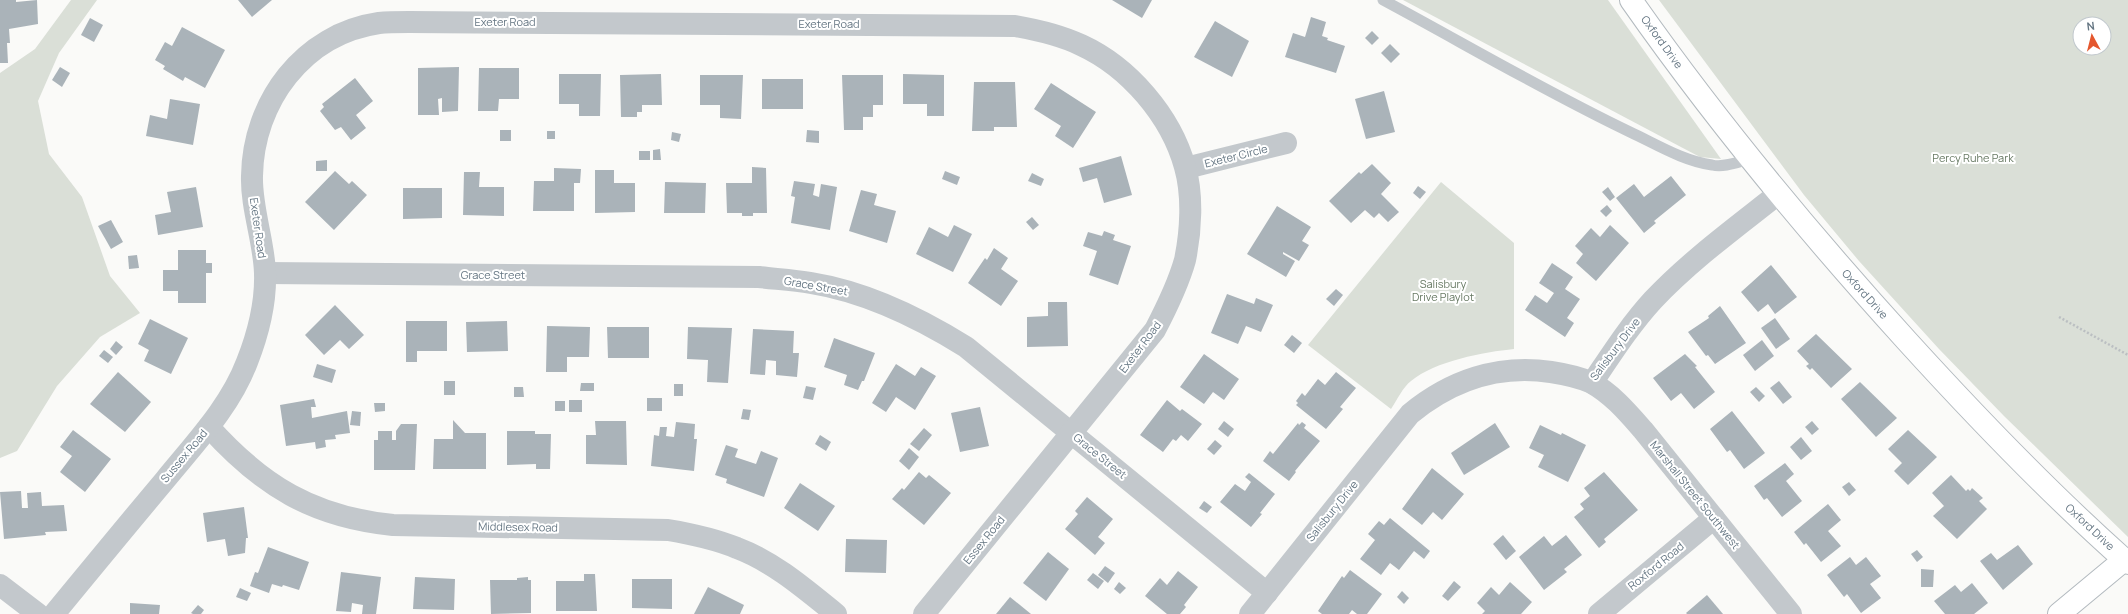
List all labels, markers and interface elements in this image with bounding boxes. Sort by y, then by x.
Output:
street label: Oxford Drive [1638,12,1687,72]
street label: Exeter Road [474,14,536,29]
street label: Exeter Road [798,16,860,31]
north arrow [2072,16,2112,56]
text: N [2086,18,2096,34]
street label: Exeter Circle [1203,140,1269,171]
park label: Percy Ruhe Park [1932,150,2014,165]
street label: Exeter Road [247,197,270,259]
street label: Oxford Drive [1839,266,1892,322]
street label: Grace Street [461,267,525,282]
street label: Grace Street [783,273,849,298]
park label: Salisbury Drive Playlot [1412,276,1474,304]
street label: Salisbury Drive [1586,314,1643,383]
street label: Exeter Road [1115,318,1164,376]
street label: Sussex Road [157,426,210,485]
street label: Grace Street [1071,429,1130,482]
street label: Marshall Street Southwest [1647,438,1744,552]
street label: Salisbury Drive [1302,477,1361,544]
street label: Oxford Drive [2063,500,2119,554]
street label: Essex Road [959,512,1008,567]
street label: Middlesex Road [478,518,558,535]
street label: Roxford Road [1625,538,1687,593]

